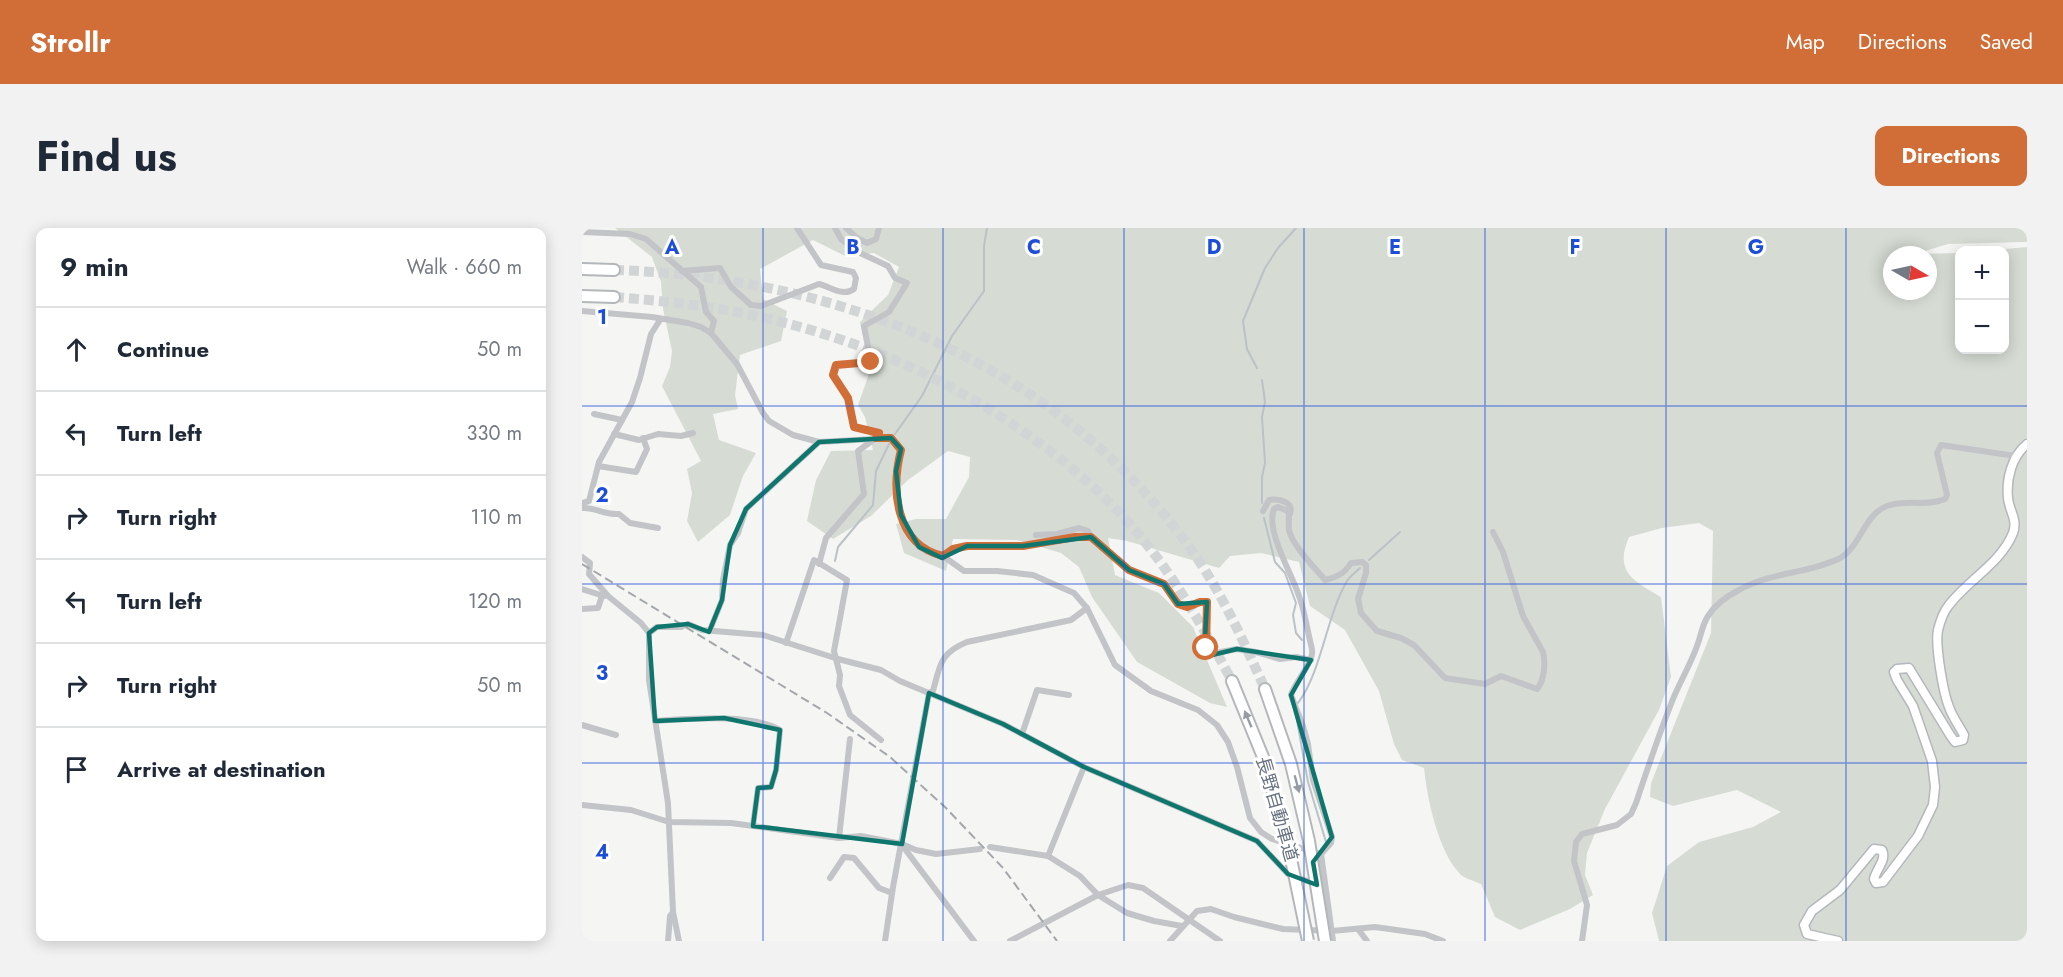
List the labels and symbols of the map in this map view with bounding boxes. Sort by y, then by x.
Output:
text: A [664,233,680,262]
text: B [846,233,860,262]
text: C [1027,233,1041,262]
text: D [1207,233,1221,262]
text: E [1389,233,1401,262]
text: F [1569,233,1581,262]
text: G [1748,233,1764,262]
north arrow [1883,246,1937,300]
text: 1 [597,303,607,332]
route end [857,348,883,374]
text: 2 [595,481,609,510]
route start [1192,634,1218,660]
text: 3 [596,659,608,688]
one-way arrow [1243,710,1252,728]
street label: 長野自動車道 [1250,754,1304,864]
one-way arrow [1292,775,1302,793]
text: 4 [595,838,609,867]

